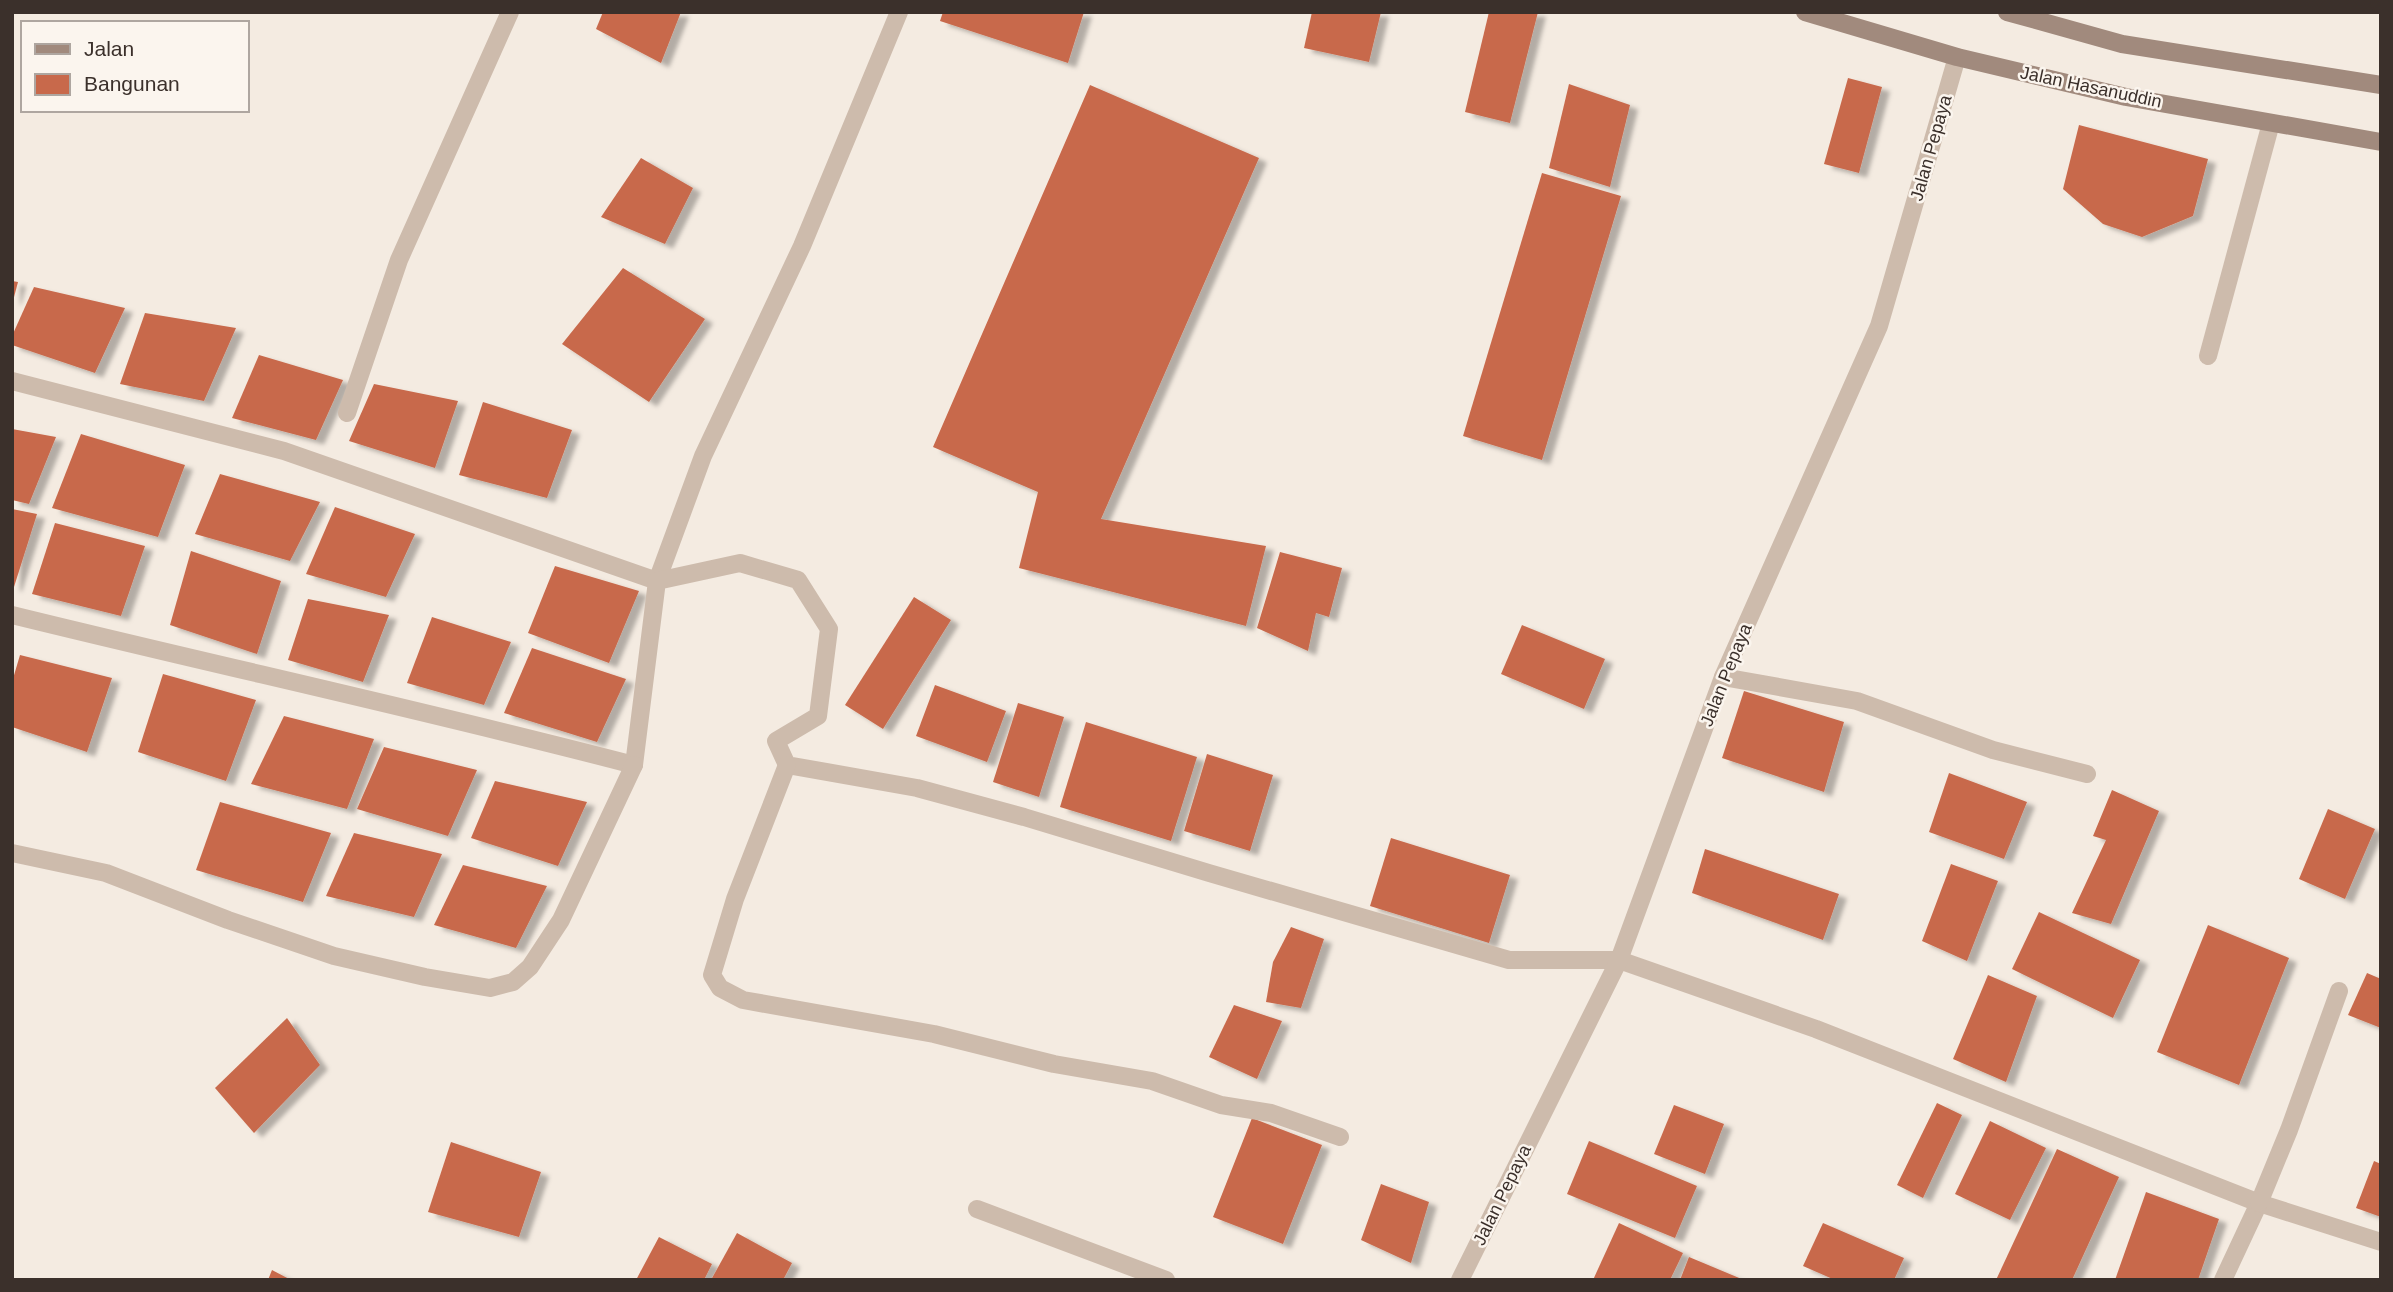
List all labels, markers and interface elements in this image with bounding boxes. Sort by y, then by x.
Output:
legend [21,21,248,112]
text: Jalan [84,37,134,60]
street label: Jalan Hasanuddin [2018,62,2164,112]
text: Bangunan [84,72,180,95]
street label: Jalan Pepaya [1906,92,1956,203]
street label: Jalan Pepaya [1696,620,1756,729]
street label: Jalan Pepaya [1469,1141,1535,1248]

